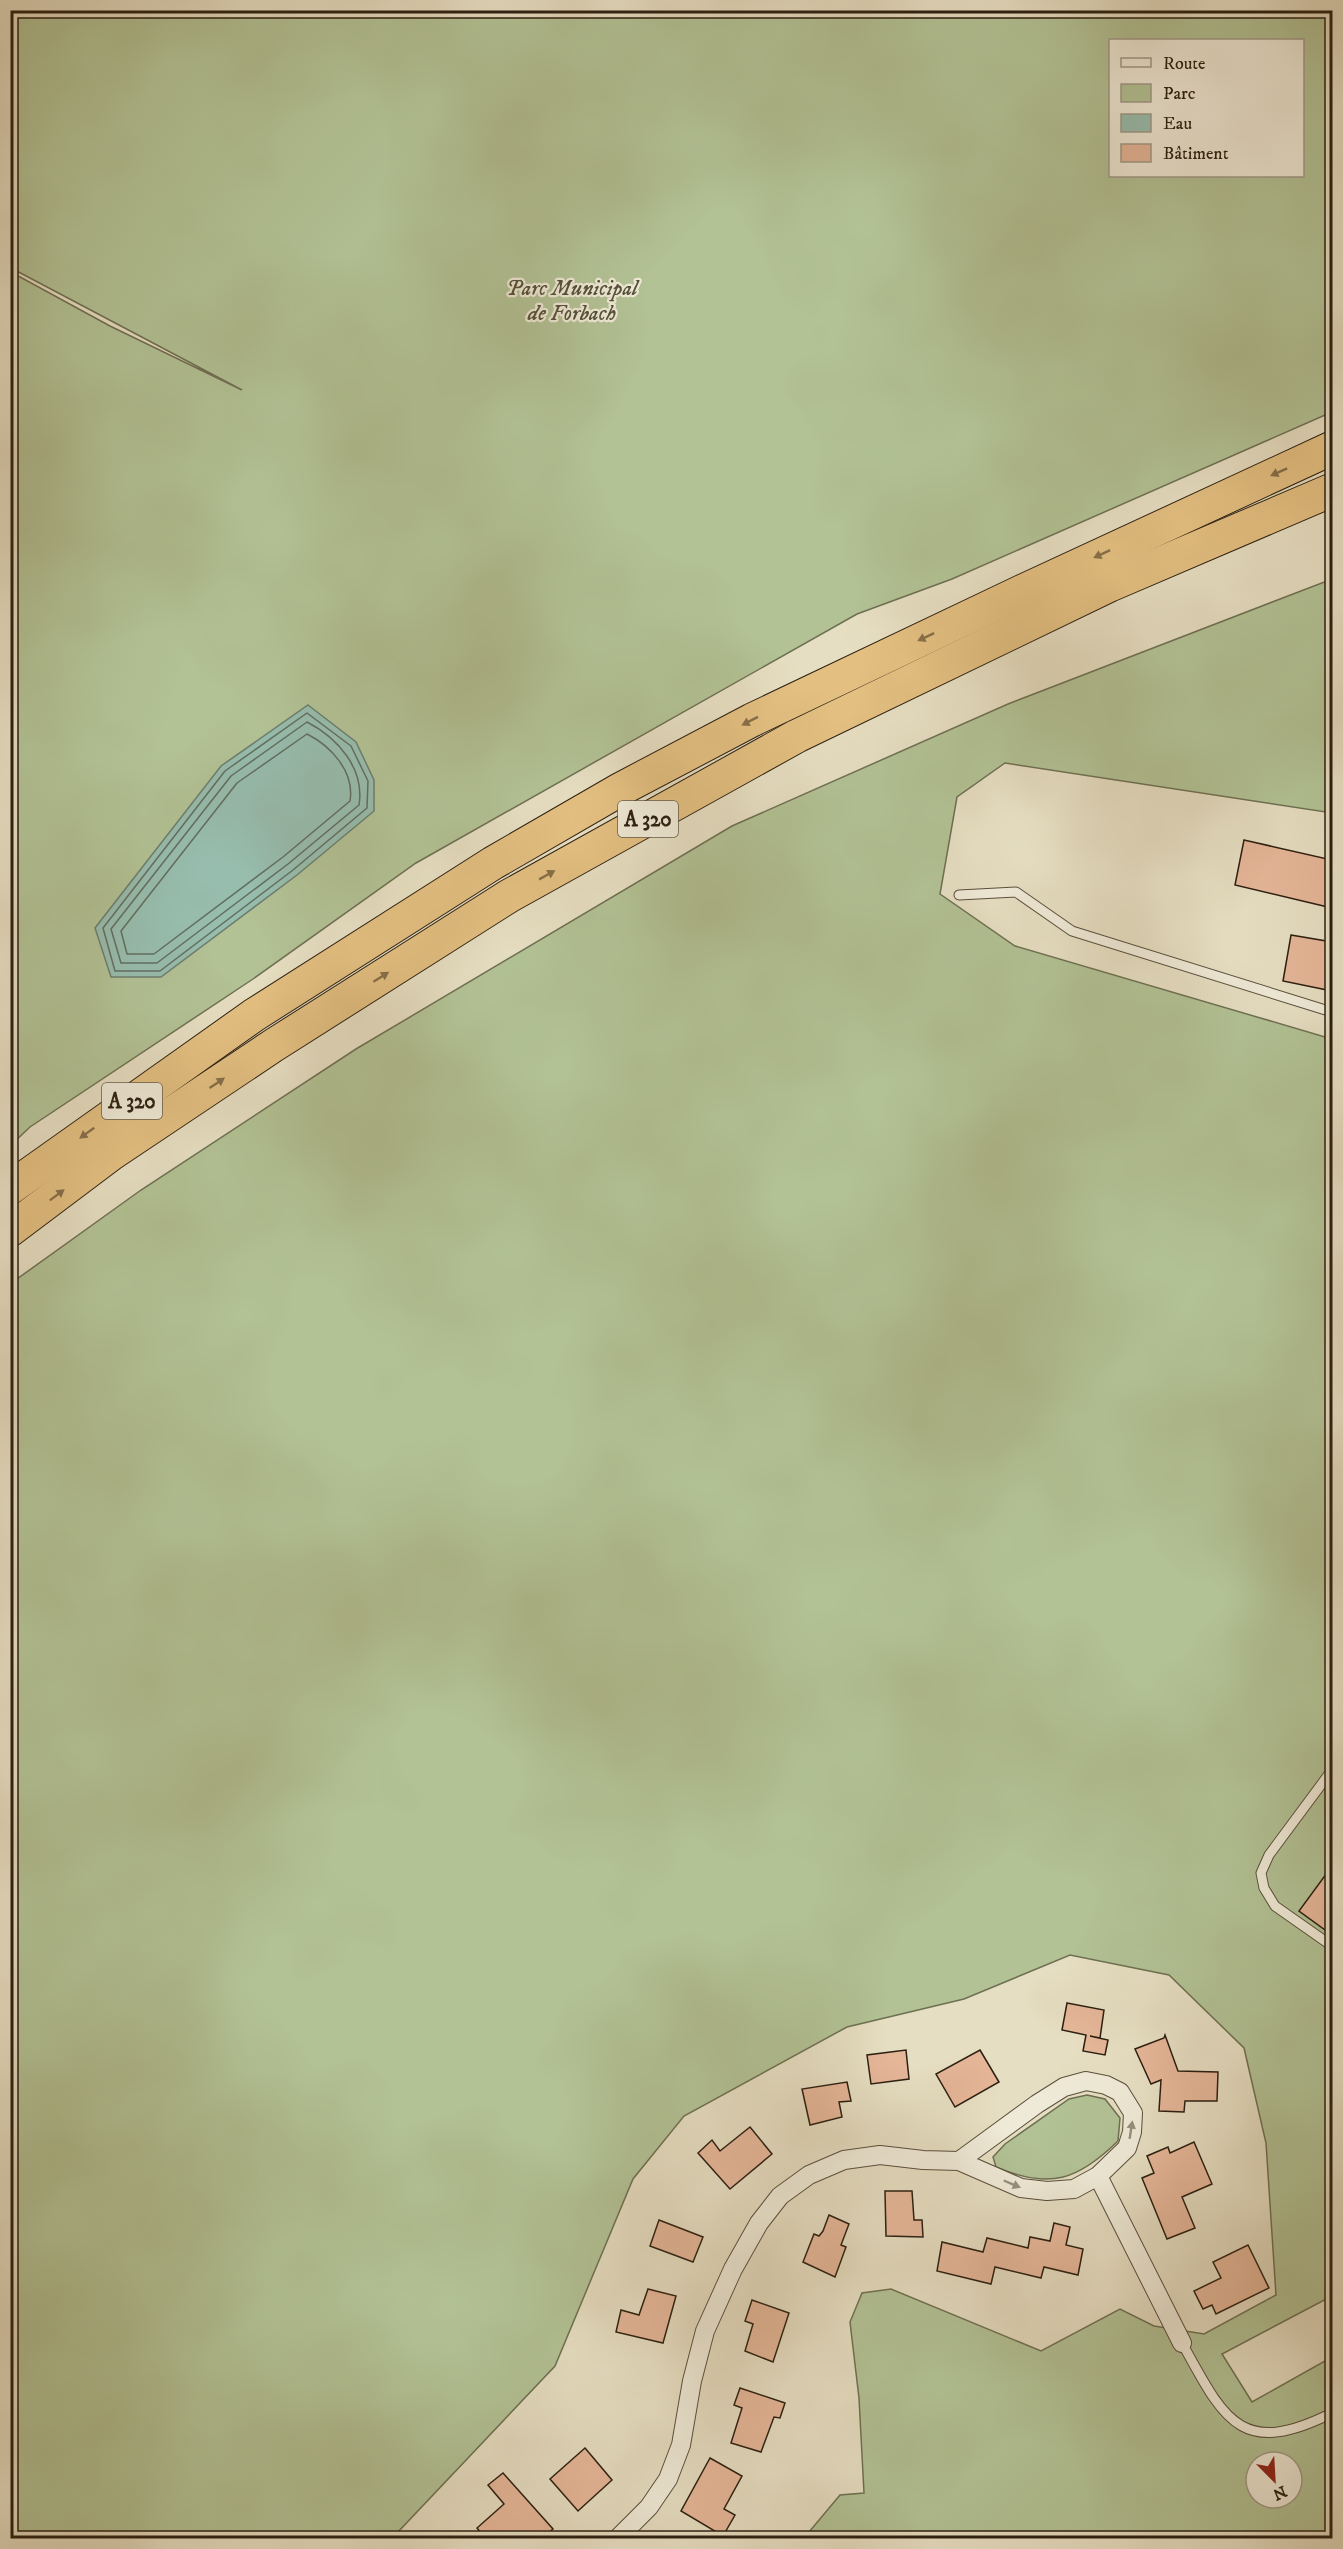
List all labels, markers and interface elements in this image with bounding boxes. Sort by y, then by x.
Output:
legend [1109,39,1304,177]
text: Route [1163,53,1206,75]
text: Parc [1163,83,1196,105]
text: Eau [1163,113,1192,135]
text: Bâtiment [1163,143,1229,165]
park label: Parc Municipal de Forbach [506,275,640,327]
one-way arrow [1270,467,1288,477]
one-way arrow [1093,549,1111,559]
one-way arrow [917,633,934,642]
one-way arrow [741,716,759,726]
road number: A 320 [618,801,678,837]
one-way arrow [538,870,555,880]
one-way arrow [373,972,389,983]
one-way arrow [209,1078,225,1089]
road number: A 320 [102,1083,162,1119]
one-way arrow [79,1127,95,1139]
one-way arrow [49,1188,65,1201]
one-way arrow [1127,2120,1136,2139]
one-way arrow [1004,2179,1022,2189]
north arrow [1244,2450,1304,2510]
text: N [1270,2481,1290,2505]

